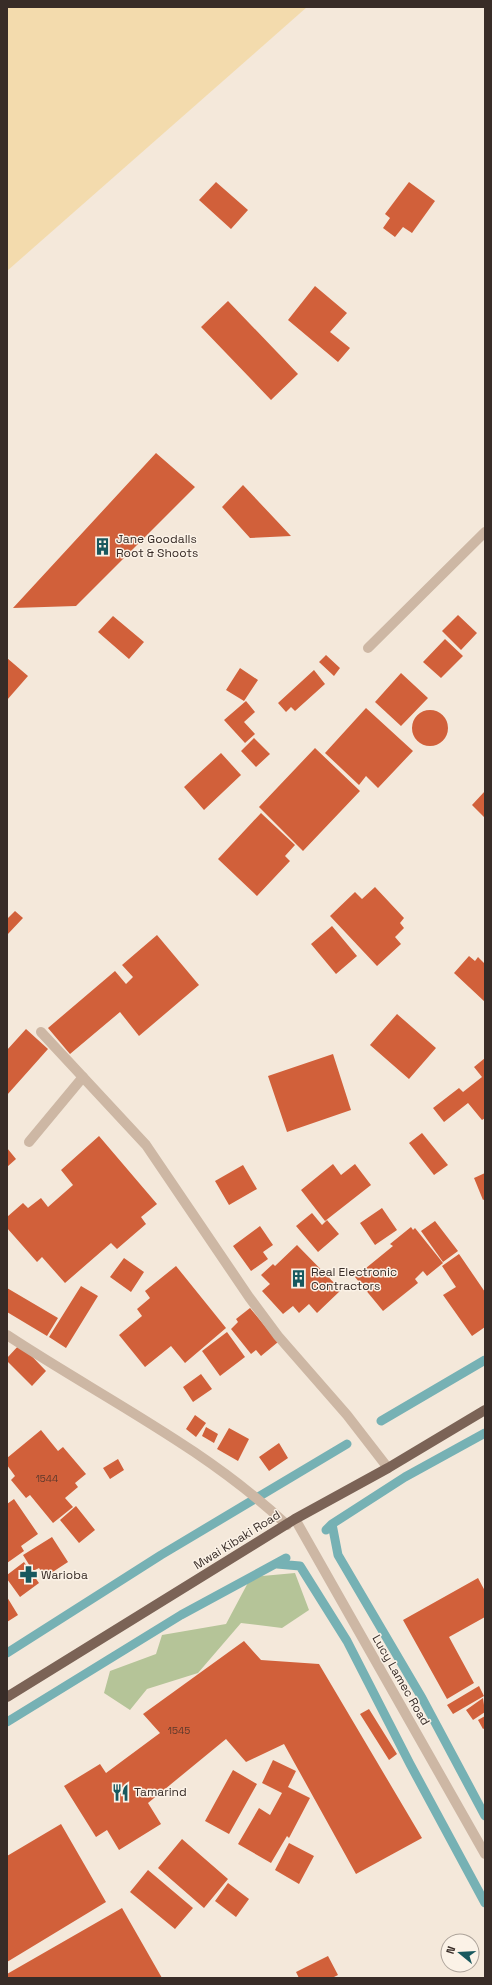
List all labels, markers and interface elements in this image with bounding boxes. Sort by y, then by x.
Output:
place label: Jane Goodalls Root & Shoots [116,531,198,561]
building icon: Jane Goodalls Root & Shoots [93,536,113,556]
place label: Real Electronic Contractors [311,1264,397,1294]
building icon: Real Electronic Contractors [288,1269,308,1289]
house number: 1544 [36,1472,58,1485]
street label: Mwai Kibaki Road [191,1507,283,1573]
pharmacy icon: Warioba [18,1565,38,1585]
place label: Warioba [41,1567,88,1583]
street label: Lucy Lamec Road [369,1632,433,1728]
house number: 1545 [168,1724,190,1737]
restaurant icon: Tamarind [111,1782,131,1802]
place label: Tamarind [134,1784,187,1800]
north arrow [440,1933,480,1973]
text: N [443,1944,458,1956]

